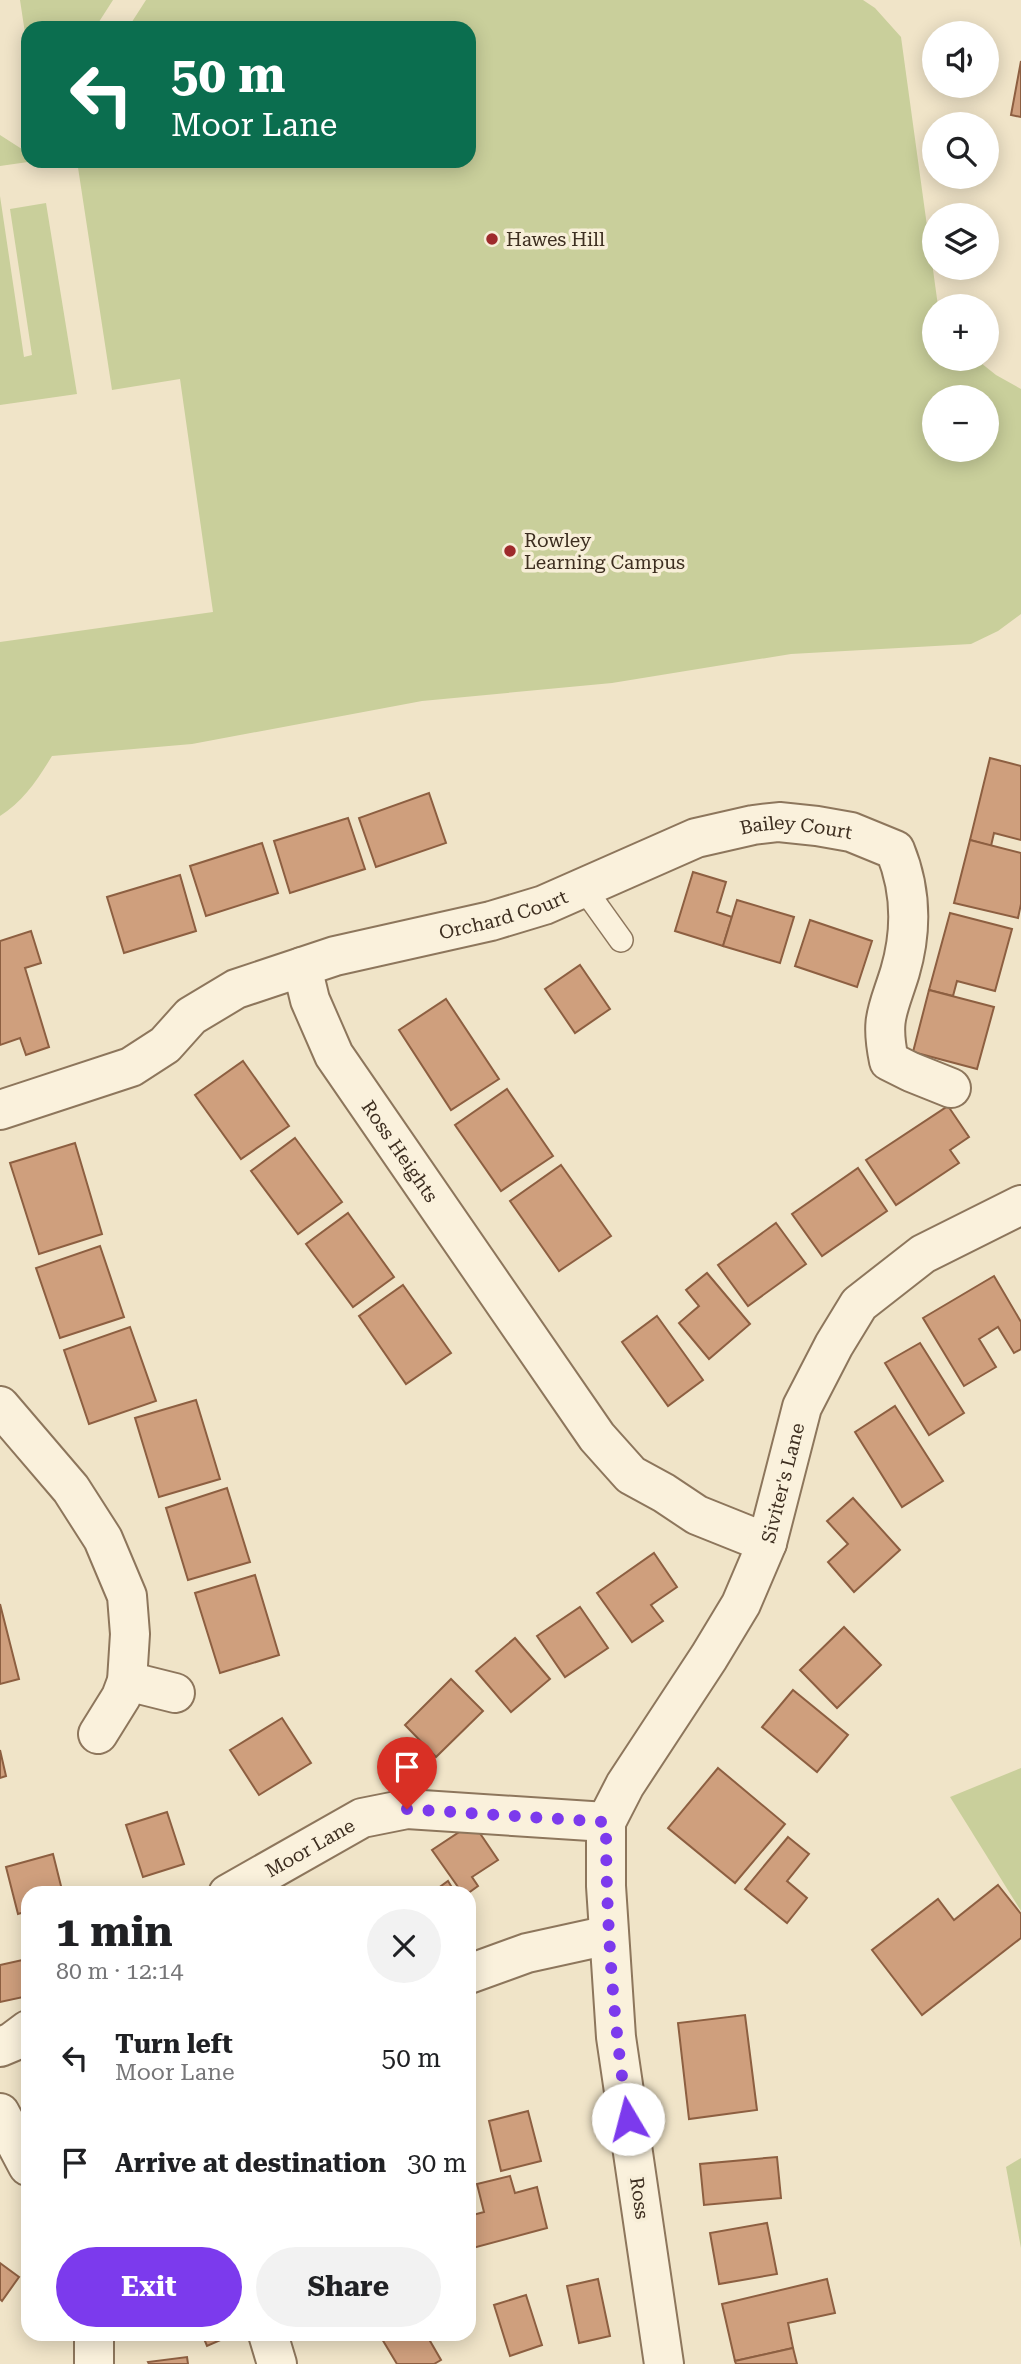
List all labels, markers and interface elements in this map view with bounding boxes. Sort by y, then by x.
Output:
map controls [922,21,999,462]
button: sound [922,21,999,98]
text: 50 m [171,47,286,104]
icon: left [56,49,147,140]
text: Moor Lane [171,106,337,144]
button: search [922,112,999,189]
button: layers [922,203,999,280]
place label: Hawes Hill [506,228,605,251]
marker: Hawes Hill [484,231,500,247]
button: + [922,294,999,371]
button: − [922,385,999,462]
place label: Rowley Learning Campus [524,529,685,574]
marker: Rowley Learning Campus [502,543,518,559]
street label: Bailey Court [737,811,854,844]
street label: Orchard Court [437,885,571,944]
street label: Ross Heights [357,1096,443,1207]
street label: Siviter's Lane [757,1420,809,1545]
pin [377,1737,437,1809]
icon: arrive [388,1748,426,1786]
street label: Moor Lane [261,1814,359,1882]
text: 1 min [56,1907,173,1956]
button: close [367,1909,441,1983]
text: 80 m · 12:14 [56,1958,183,1985]
text: Turn left [115,2029,233,2059]
icon: left [56,2039,94,2077]
text: 50 m [382,2043,441,2073]
text: Moor Lane [115,2059,235,2086]
position arrow [591,2082,665,2156]
icon: arrive [56,2144,94,2182]
text: Arrive at destination [115,2148,386,2178]
text: 30 m [407,2148,467,2178]
street label: Ross [625,2175,654,2221]
button: Exit [56,2247,242,2327]
button: Share [256,2247,441,2327]

